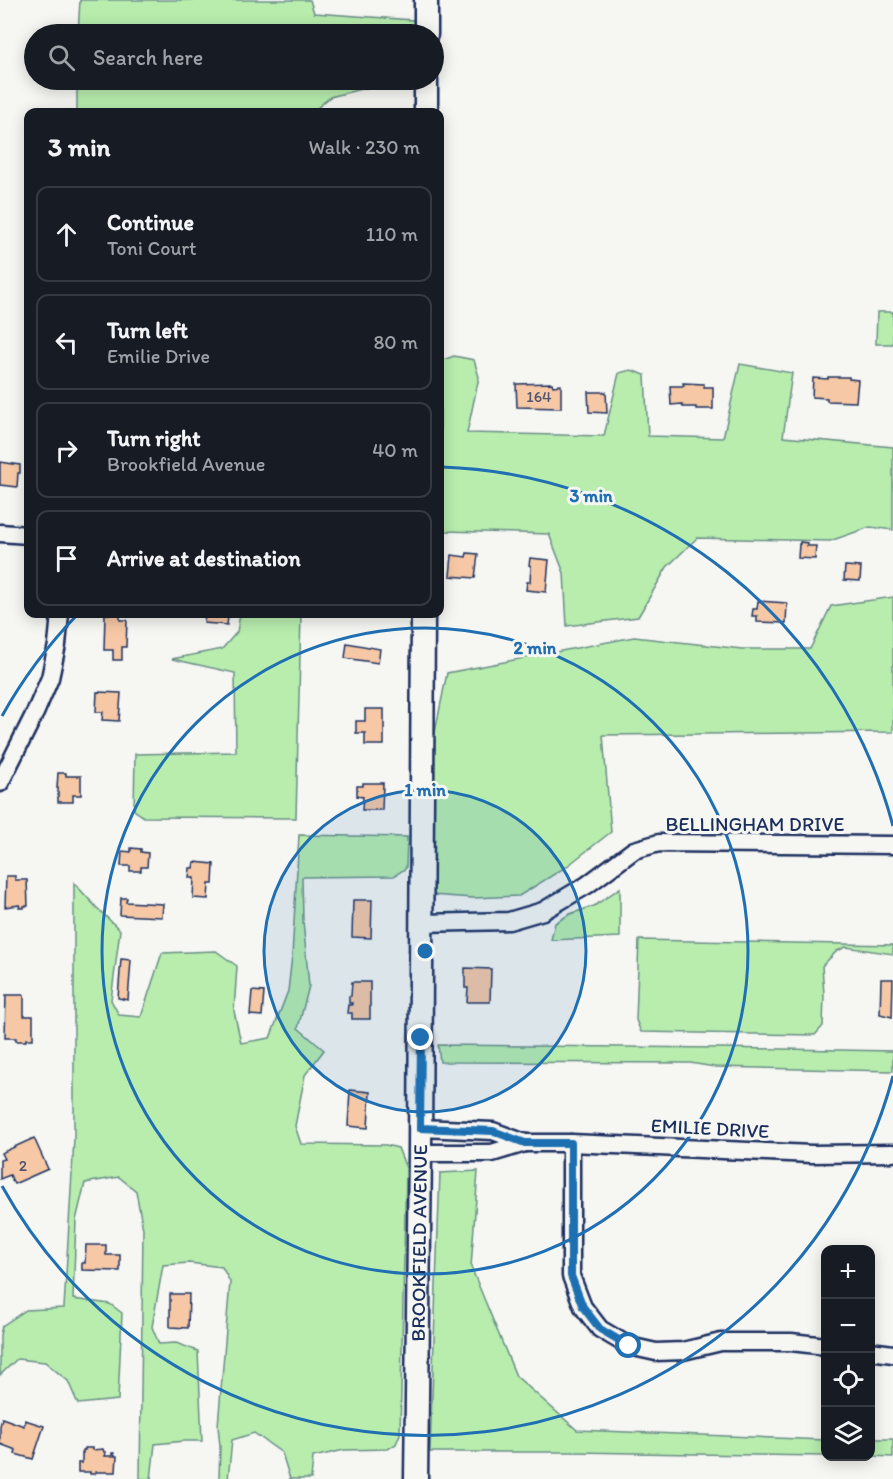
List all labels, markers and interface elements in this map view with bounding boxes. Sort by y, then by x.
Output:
search box [24,24,444,90]
icon: search [45,41,78,74]
text: Search here [93,44,203,71]
text: 3 min [48,131,110,163]
text: Walk · 230 m [308,135,420,159]
text: Continue [107,209,194,236]
icon: ahead [50,218,83,251]
text: 110 m [366,222,418,246]
text: Toni Court [107,236,197,260]
text: Turn left [107,317,188,344]
icon: left [50,326,83,359]
text: 80 m [373,330,418,354]
text: Emilie Drive [107,344,210,368]
house number: 164 [526,387,552,406]
text: Turn right [107,425,201,452]
icon: right [50,434,83,467]
text: 40 m [372,438,418,462]
text: Brookfield Avenue [107,452,266,476]
text: 3 min [569,485,613,507]
icon: arrive [50,542,83,575]
text: Arrive at destination [107,545,301,572]
text: 2 min [514,637,557,659]
text: 1 min [404,779,446,801]
street label: BELLINGHAM DRIVE [666,812,844,836]
centre of rings [415,941,435,961]
route end [407,1024,433,1050]
street label: EMILIE DRIVE [650,1113,770,1143]
street label: BROOKFIELD AVENUE [406,1144,432,1342]
house number: 2 [19,1156,28,1175]
map controls [821,1245,875,1461]
button: + [821,1245,875,1299]
button: − [821,1299,875,1353]
route start [615,1332,641,1358]
button: locate [821,1353,875,1407]
button: layers [821,1407,875,1461]

